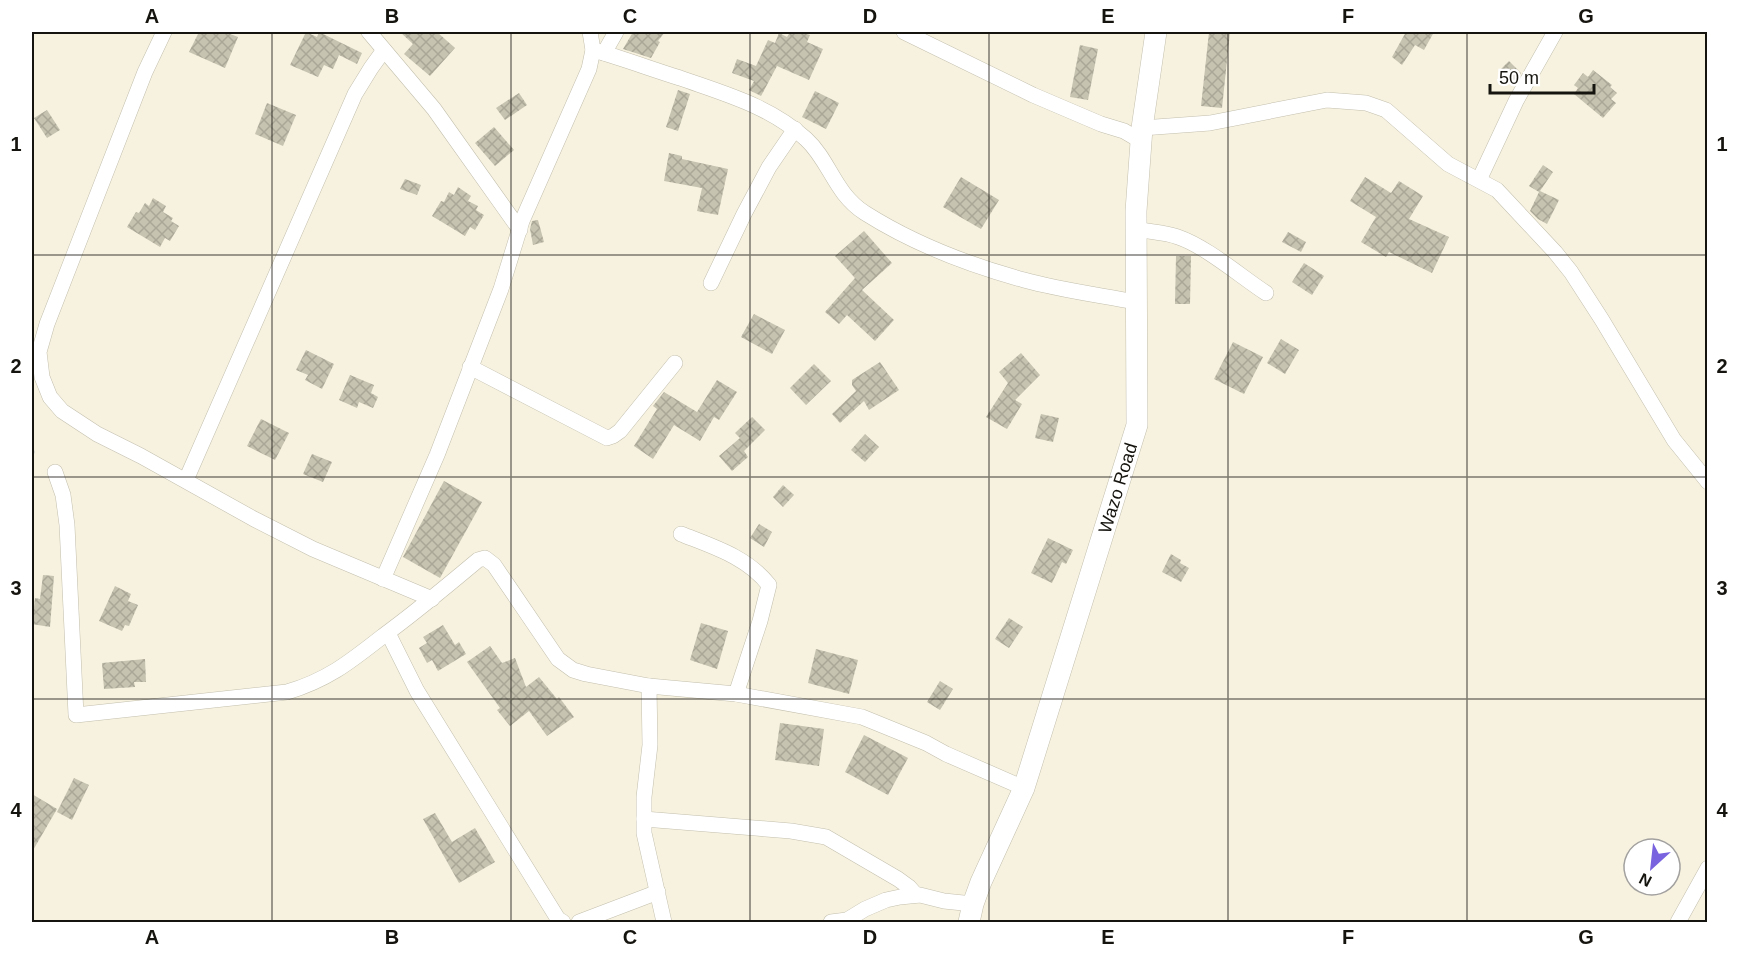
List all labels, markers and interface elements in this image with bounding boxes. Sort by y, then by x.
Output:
text: A [145,5,159,27]
text: B [385,5,399,27]
text: C [623,5,637,27]
text: D [863,5,877,27]
text: E [1101,5,1115,27]
text: F [1342,5,1354,27]
text: G [1578,5,1594,27]
scale bar [1490,57,1594,95]
text: 50 m [1499,68,1539,88]
text: 1 [10,133,22,155]
text: 1 [1716,133,1728,155]
text: 2 [10,355,22,377]
text: 2 [1716,355,1728,377]
street label: Wazo Road [1095,440,1141,536]
text: 3 [10,577,22,599]
text: 3 [1716,577,1728,599]
text: 4 [10,799,22,821]
text: 4 [1716,799,1728,821]
north arrow [1622,837,1682,897]
text: N [1636,870,1654,890]
text: A [145,926,159,948]
text: B [385,926,399,948]
text: C [623,926,637,948]
text: D [863,926,877,948]
text: E [1101,926,1115,948]
text: F [1342,926,1354,948]
text: G [1578,926,1594,948]

